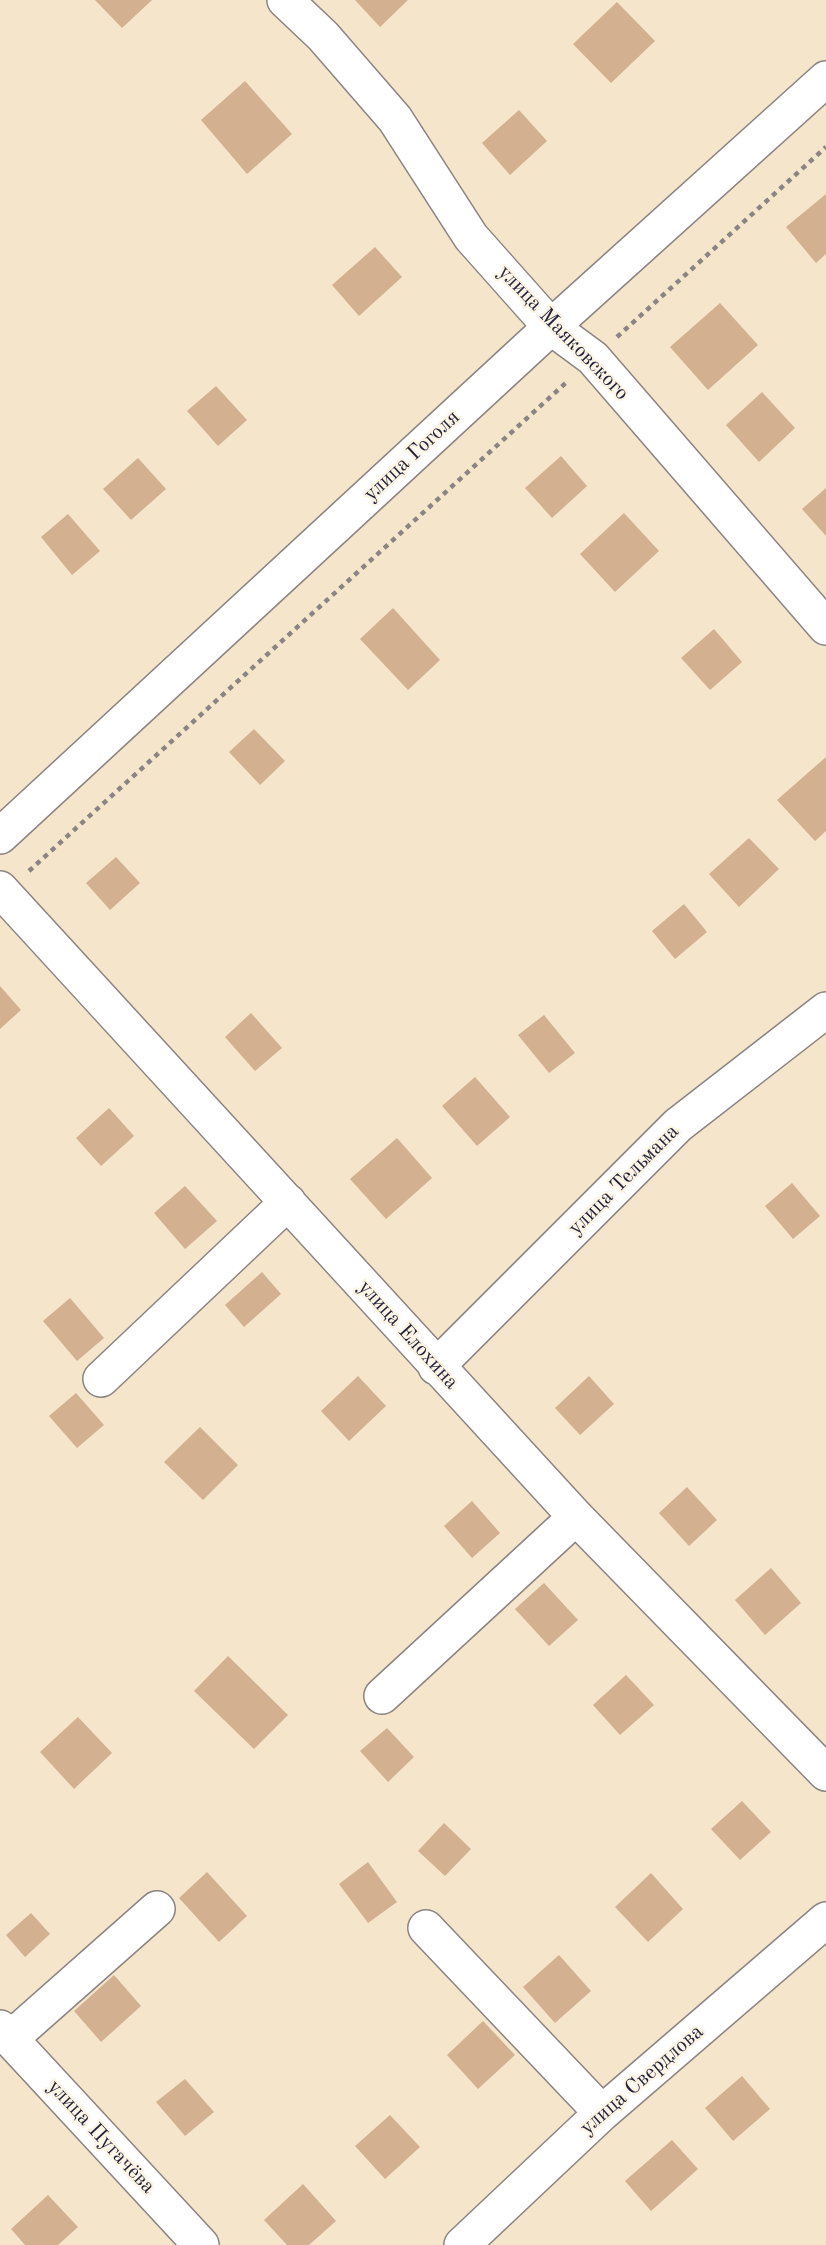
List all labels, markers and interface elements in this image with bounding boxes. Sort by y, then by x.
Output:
street label: улица Маяковского [492,260,634,406]
street label: улица Гоголя [359,405,465,507]
street label: улица Тельмана [563,1119,685,1241]
street label: улица Елохина [352,1275,464,1395]
street label: улица Свердлова [575,2020,709,2140]
street label: улица Пугачёва [42,2075,160,2199]

